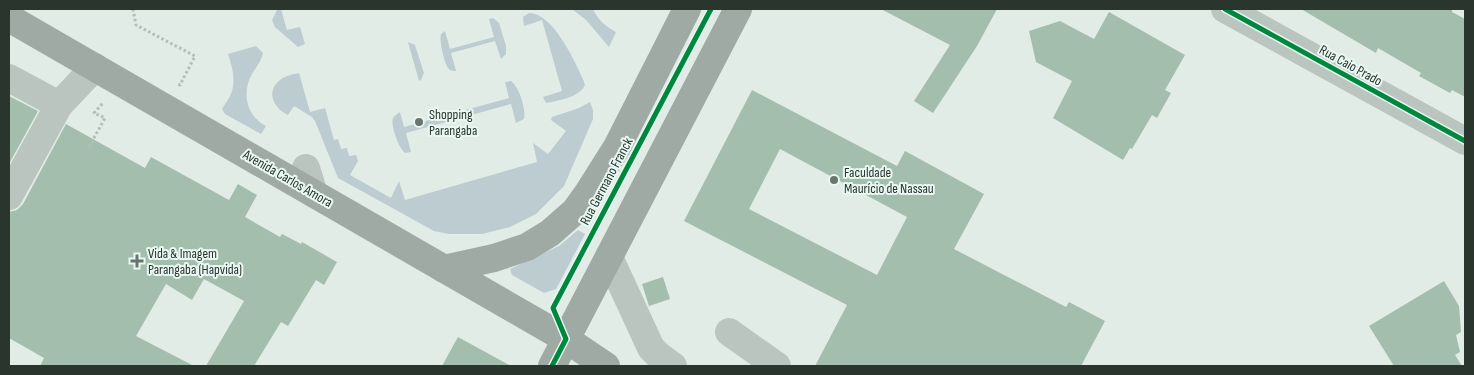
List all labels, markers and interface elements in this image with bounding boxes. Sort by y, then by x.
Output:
street label: Rua Caio Prado [1316,41,1385,90]
place label: Shopping Parangaba [429,106,477,139]
marker: Shopping Parangaba [413,116,425,128]
street label: Rua Germano Franck [576,134,637,228]
street label: Avenida Carlos Amora [239,145,336,211]
place label: Faculdade Maurício de Nassau [844,164,934,197]
marker: Faculdade Maurício de Nassau [828,174,840,186]
place label: Vida & Imagem Parangaba (Hapvida) [148,245,242,278]
marker: Vida & Imagem Parangaba (Hapvida) [130,254,144,268]

